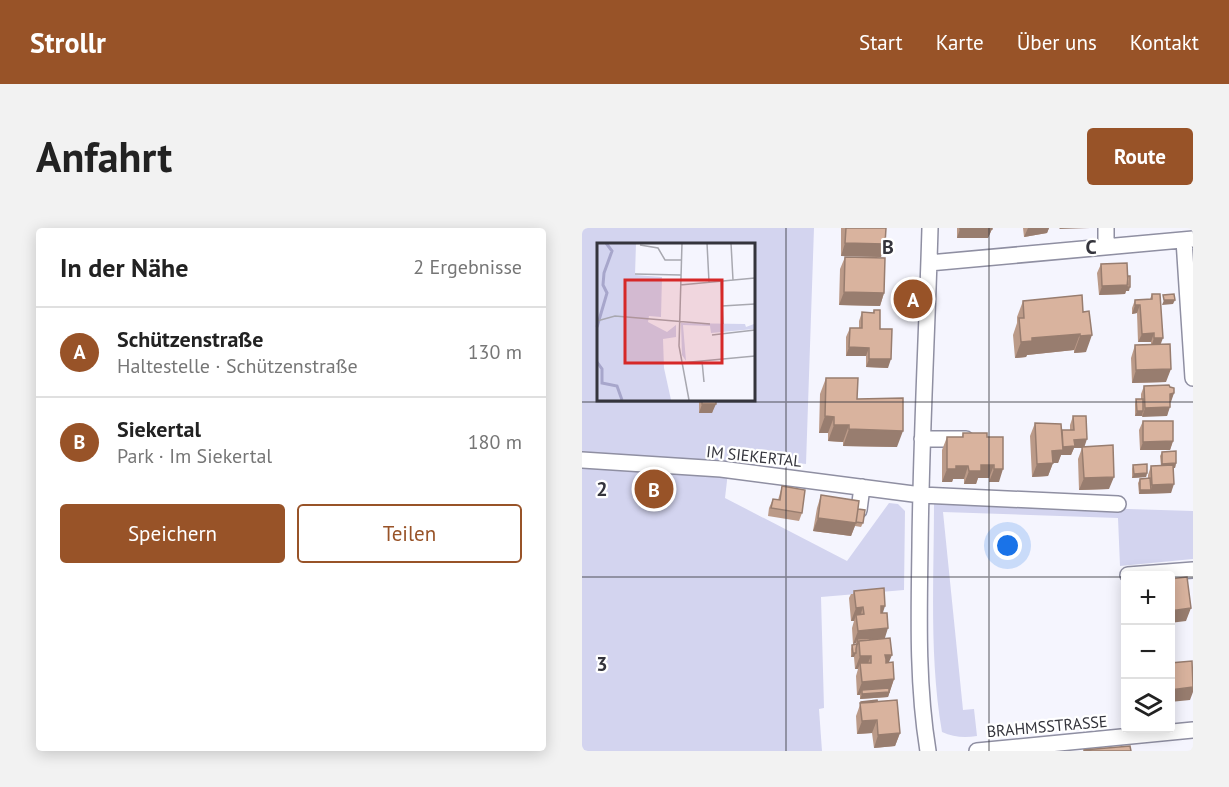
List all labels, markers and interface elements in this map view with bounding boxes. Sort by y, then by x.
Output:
text: Strollr [30,24,106,61]
text: Start [859,29,903,56]
text: Karte [936,29,984,56]
text: Über uns [1017,29,1097,56]
text: Kontakt [1130,29,1199,56]
button: Route [1087,128,1193,185]
text: Anfahrt [36,129,172,184]
text: B [882,234,894,260]
text: C [1085,234,1097,260]
inset map [597,243,754,400]
text: In der Nähe [60,251,188,284]
text: 2 Ergebnisse [413,254,522,280]
pin: A [894,276,932,322]
text: Schützenstraße [117,325,263,353]
text: A [73,339,86,365]
text: 130 m [468,339,522,365]
text: Haltestelle · Schützenstraße [117,353,358,379]
text: Siekertal [117,415,201,443]
text: B [74,429,85,455]
text: 180 m [468,429,522,455]
street label: IM SIEKERTAL [705,441,803,471]
text: Park · Im Siekertal [117,443,272,469]
pin: B [634,466,674,512]
text: 2 [596,476,608,502]
button: Speichern [60,504,285,563]
button: Teilen [297,504,522,563]
your location [993,531,1022,560]
map controls [1121,571,1175,733]
button: + [1121,571,1175,625]
button: − [1121,625,1175,679]
text: 3 [596,651,608,677]
button: layers [1121,679,1175,733]
street label: BRAHMSSTRASSE [986,711,1108,741]

